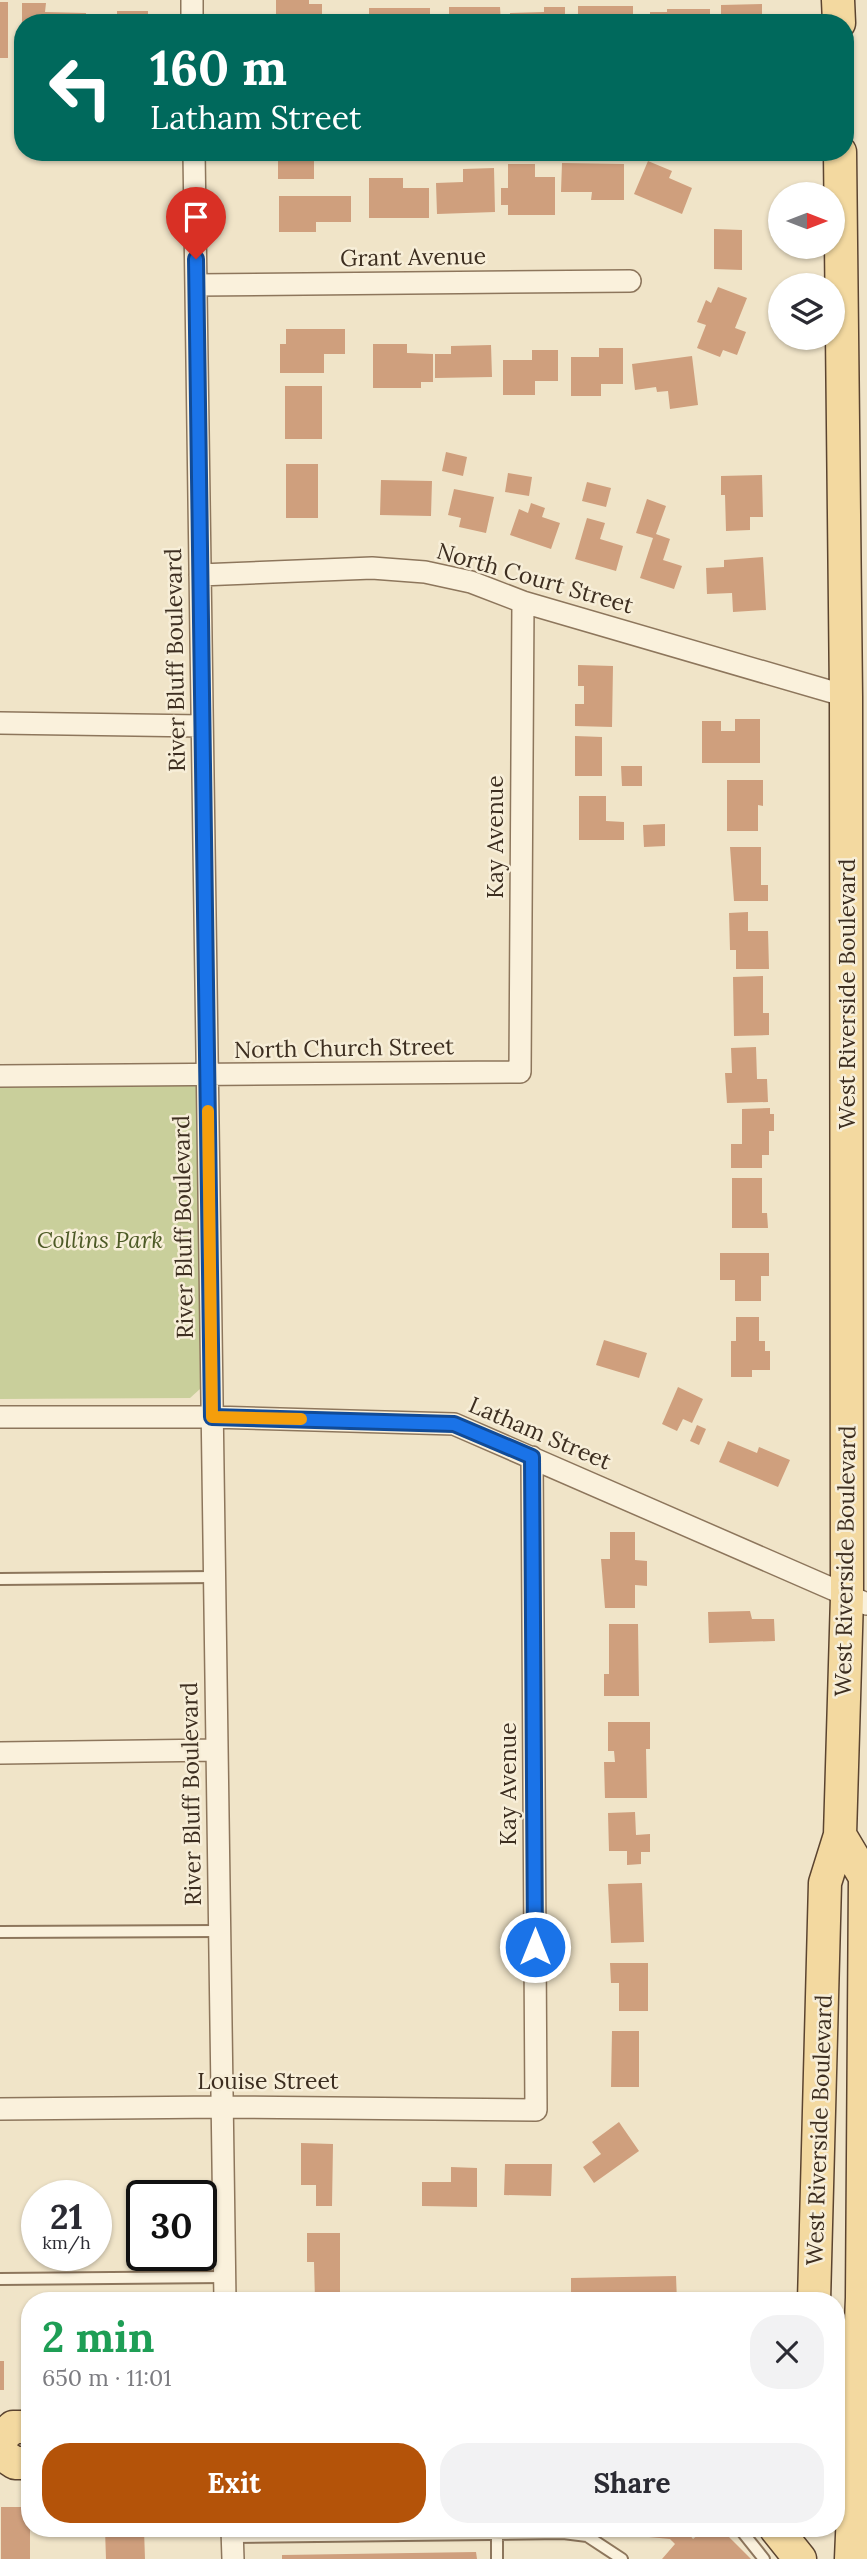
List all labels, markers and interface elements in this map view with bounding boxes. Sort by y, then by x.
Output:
text: 160 m [150,36,287,98]
icon: left [35,42,126,133]
text: Latham Street [150,97,361,138]
north arrow [768,182,845,259]
map controls [768,182,845,350]
pin [166,187,226,259]
icon: arrive [177,198,215,236]
street label: Grant Avenue [340,241,486,272]
button: layers [768,273,845,350]
street label: North Court Street [434,536,637,619]
street label: River Bluff Boulevard [158,548,191,772]
street label: Kay Avenue [480,775,509,899]
street label: West Riverside Boulevard [832,858,861,1130]
street label: North Church Street [234,1031,454,1064]
street label: River Bluff Boulevard [166,1115,199,1339]
park label: Collins Park [37,1225,163,1254]
street label: Latham Street [465,1390,616,1476]
street label: West Riverside Boulevard [828,1425,861,1697]
street label: River Bluff Boulevard [174,1682,207,1906]
street label: Kay Avenue [493,1722,522,1846]
position arrow [498,1910,572,1984]
street label: West Riverside Boulevard [799,1994,838,2266]
street label: Louise Street [197,2066,339,2095]
speed limit sign: 30 [126,2180,217,2271]
text: 21 [50,2194,83,2239]
text: km/h [42,2231,91,2254]
text: 2 min [42,2310,155,2364]
button: close [750,2315,824,2389]
text: 650 m · 11:01 [42,2363,172,2392]
button: Exit [42,2443,426,2523]
button: Share [440,2443,824,2523]

